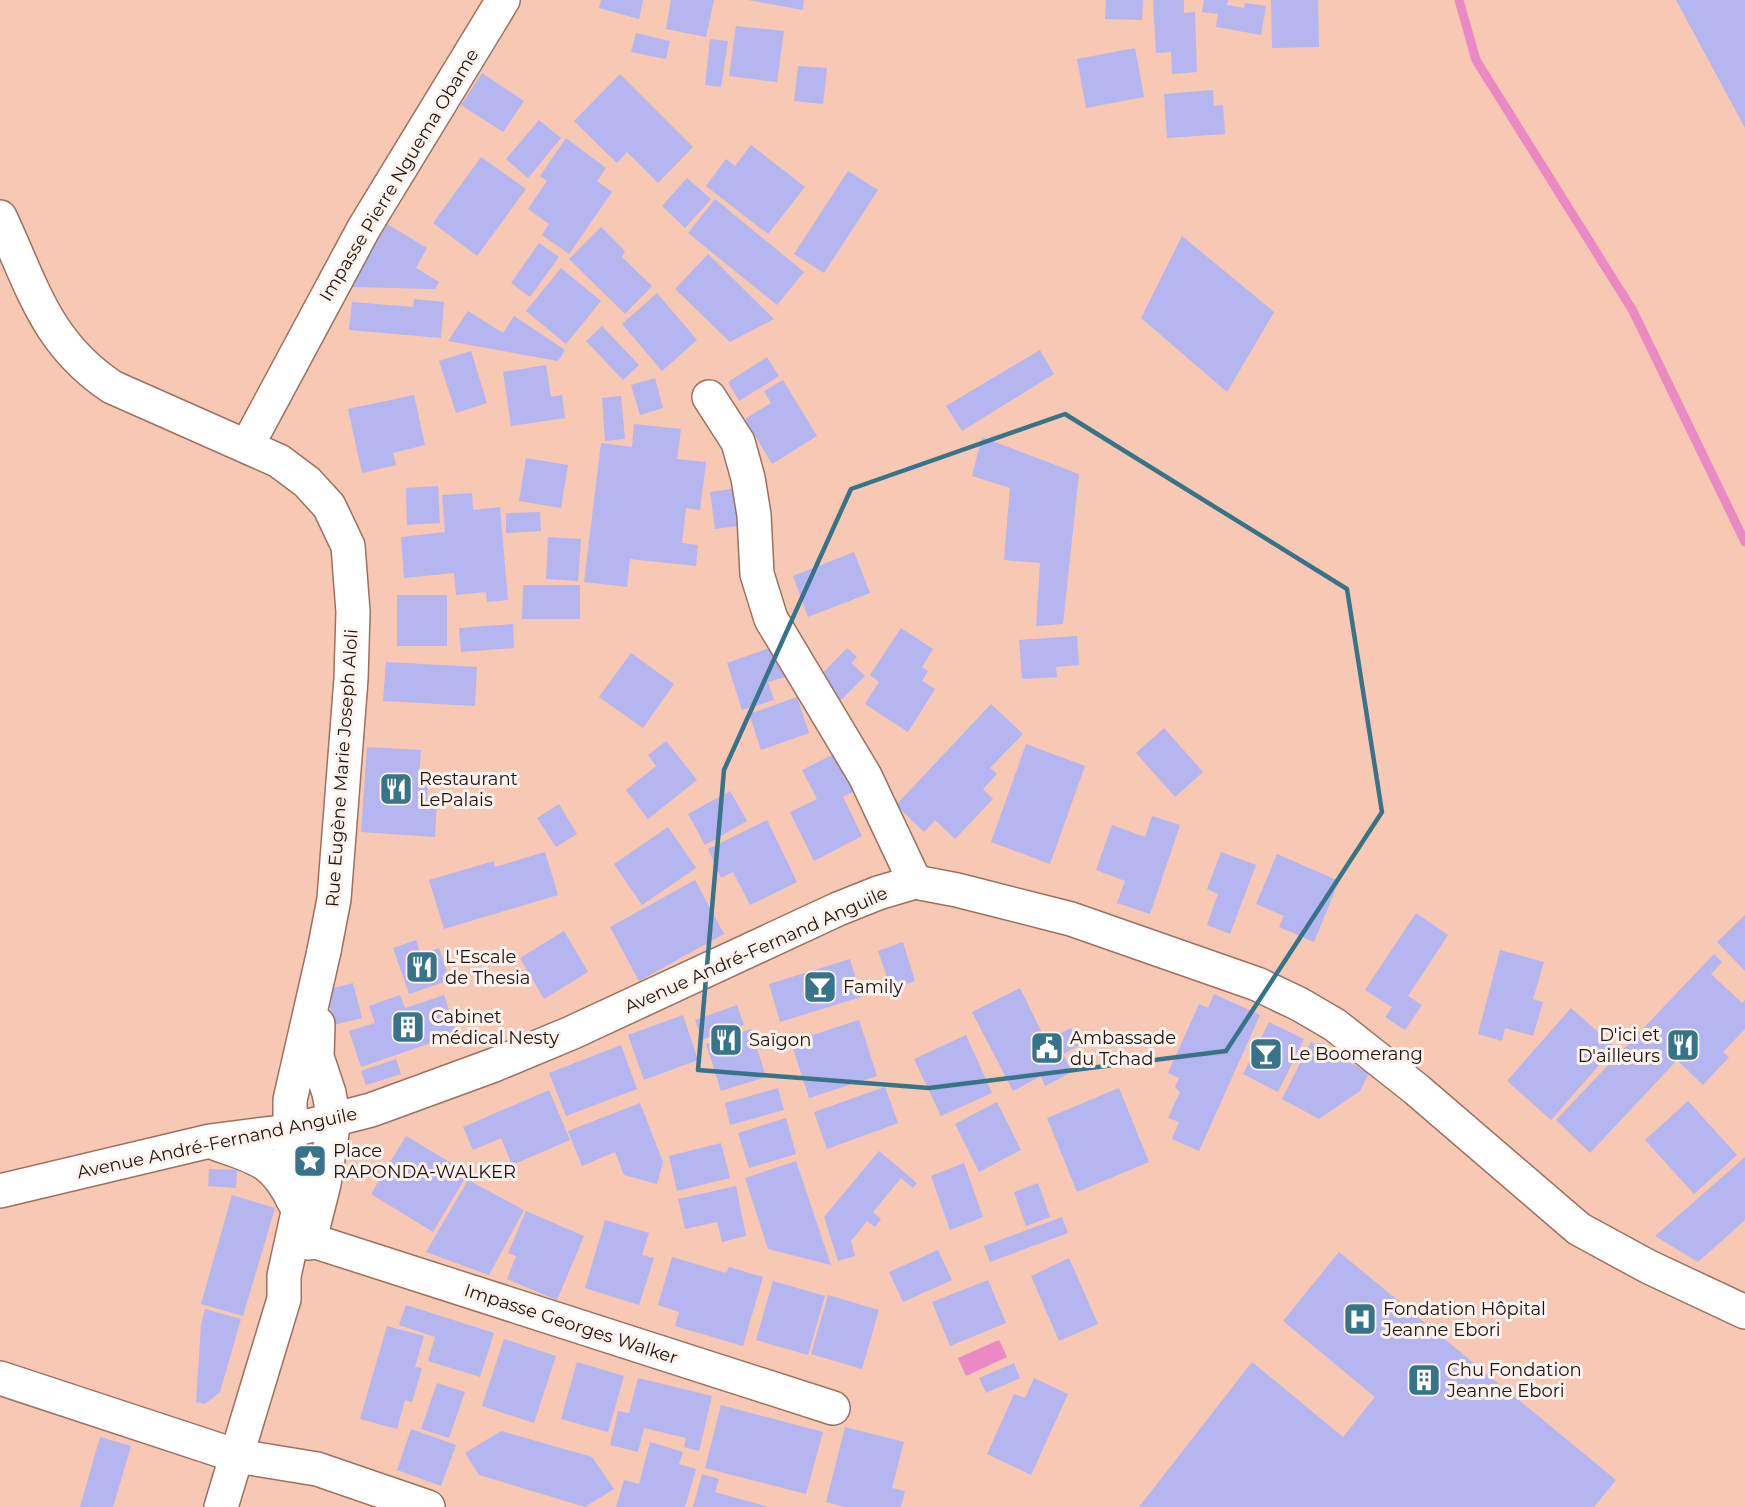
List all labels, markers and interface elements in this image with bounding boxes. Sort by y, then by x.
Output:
street label: Impasse Pierre Nguema Obame [315,45,483,305]
street label: Rue Eugène Marie Joseph Aloli [321,628,363,908]
place label: Restaurant LePalais [419,768,518,811]
restaurant icon: Restaurant LePalais [378,771,414,807]
street label: Avenue André-Fernand Anguile [621,882,891,1018]
place label: L'Escale de Thesia [445,946,530,989]
restaurant icon: L'Escale de Thesia [404,949,440,985]
bar icon: Family [802,969,838,1005]
place label: Family [843,976,903,998]
place label: Cabinet médical Nesty [431,1006,559,1049]
building icon: Cabinet médical Nesty [390,1009,426,1045]
restaurant icon: Saïgon [708,1022,744,1058]
place label: D'ici et D'ailleurs [1578,1024,1660,1067]
place label: Ambassade du Tchad [1070,1027,1176,1070]
restaurant icon: D'ici et D'ailleurs [1665,1027,1701,1063]
place label: Saïgon [749,1029,811,1051]
public building icon: Ambassade du Tchad [1029,1030,1065,1066]
bar icon: Le Boomerang [1248,1036,1284,1072]
place label: Le Boomerang [1289,1043,1423,1065]
street label: Avenue André-Fernand Anguile [75,1103,359,1183]
place label: Place RAPONDA-WALKER [333,1140,516,1183]
place icon: Place RAPONDA-WALKER [292,1143,328,1179]
street label: Impasse Georges Walker [461,1279,681,1369]
place label: Fondation Hôpital Jeanne Ebori [1382,1298,1546,1341]
hospital icon: Fondation Hôpital Jeanne Ebori [1342,1301,1378,1337]
place label: Chu Fondation Jeanne Ebori [1446,1359,1582,1402]
building icon: Chu Fondation Jeanne Ebori [1406,1362,1442,1398]

